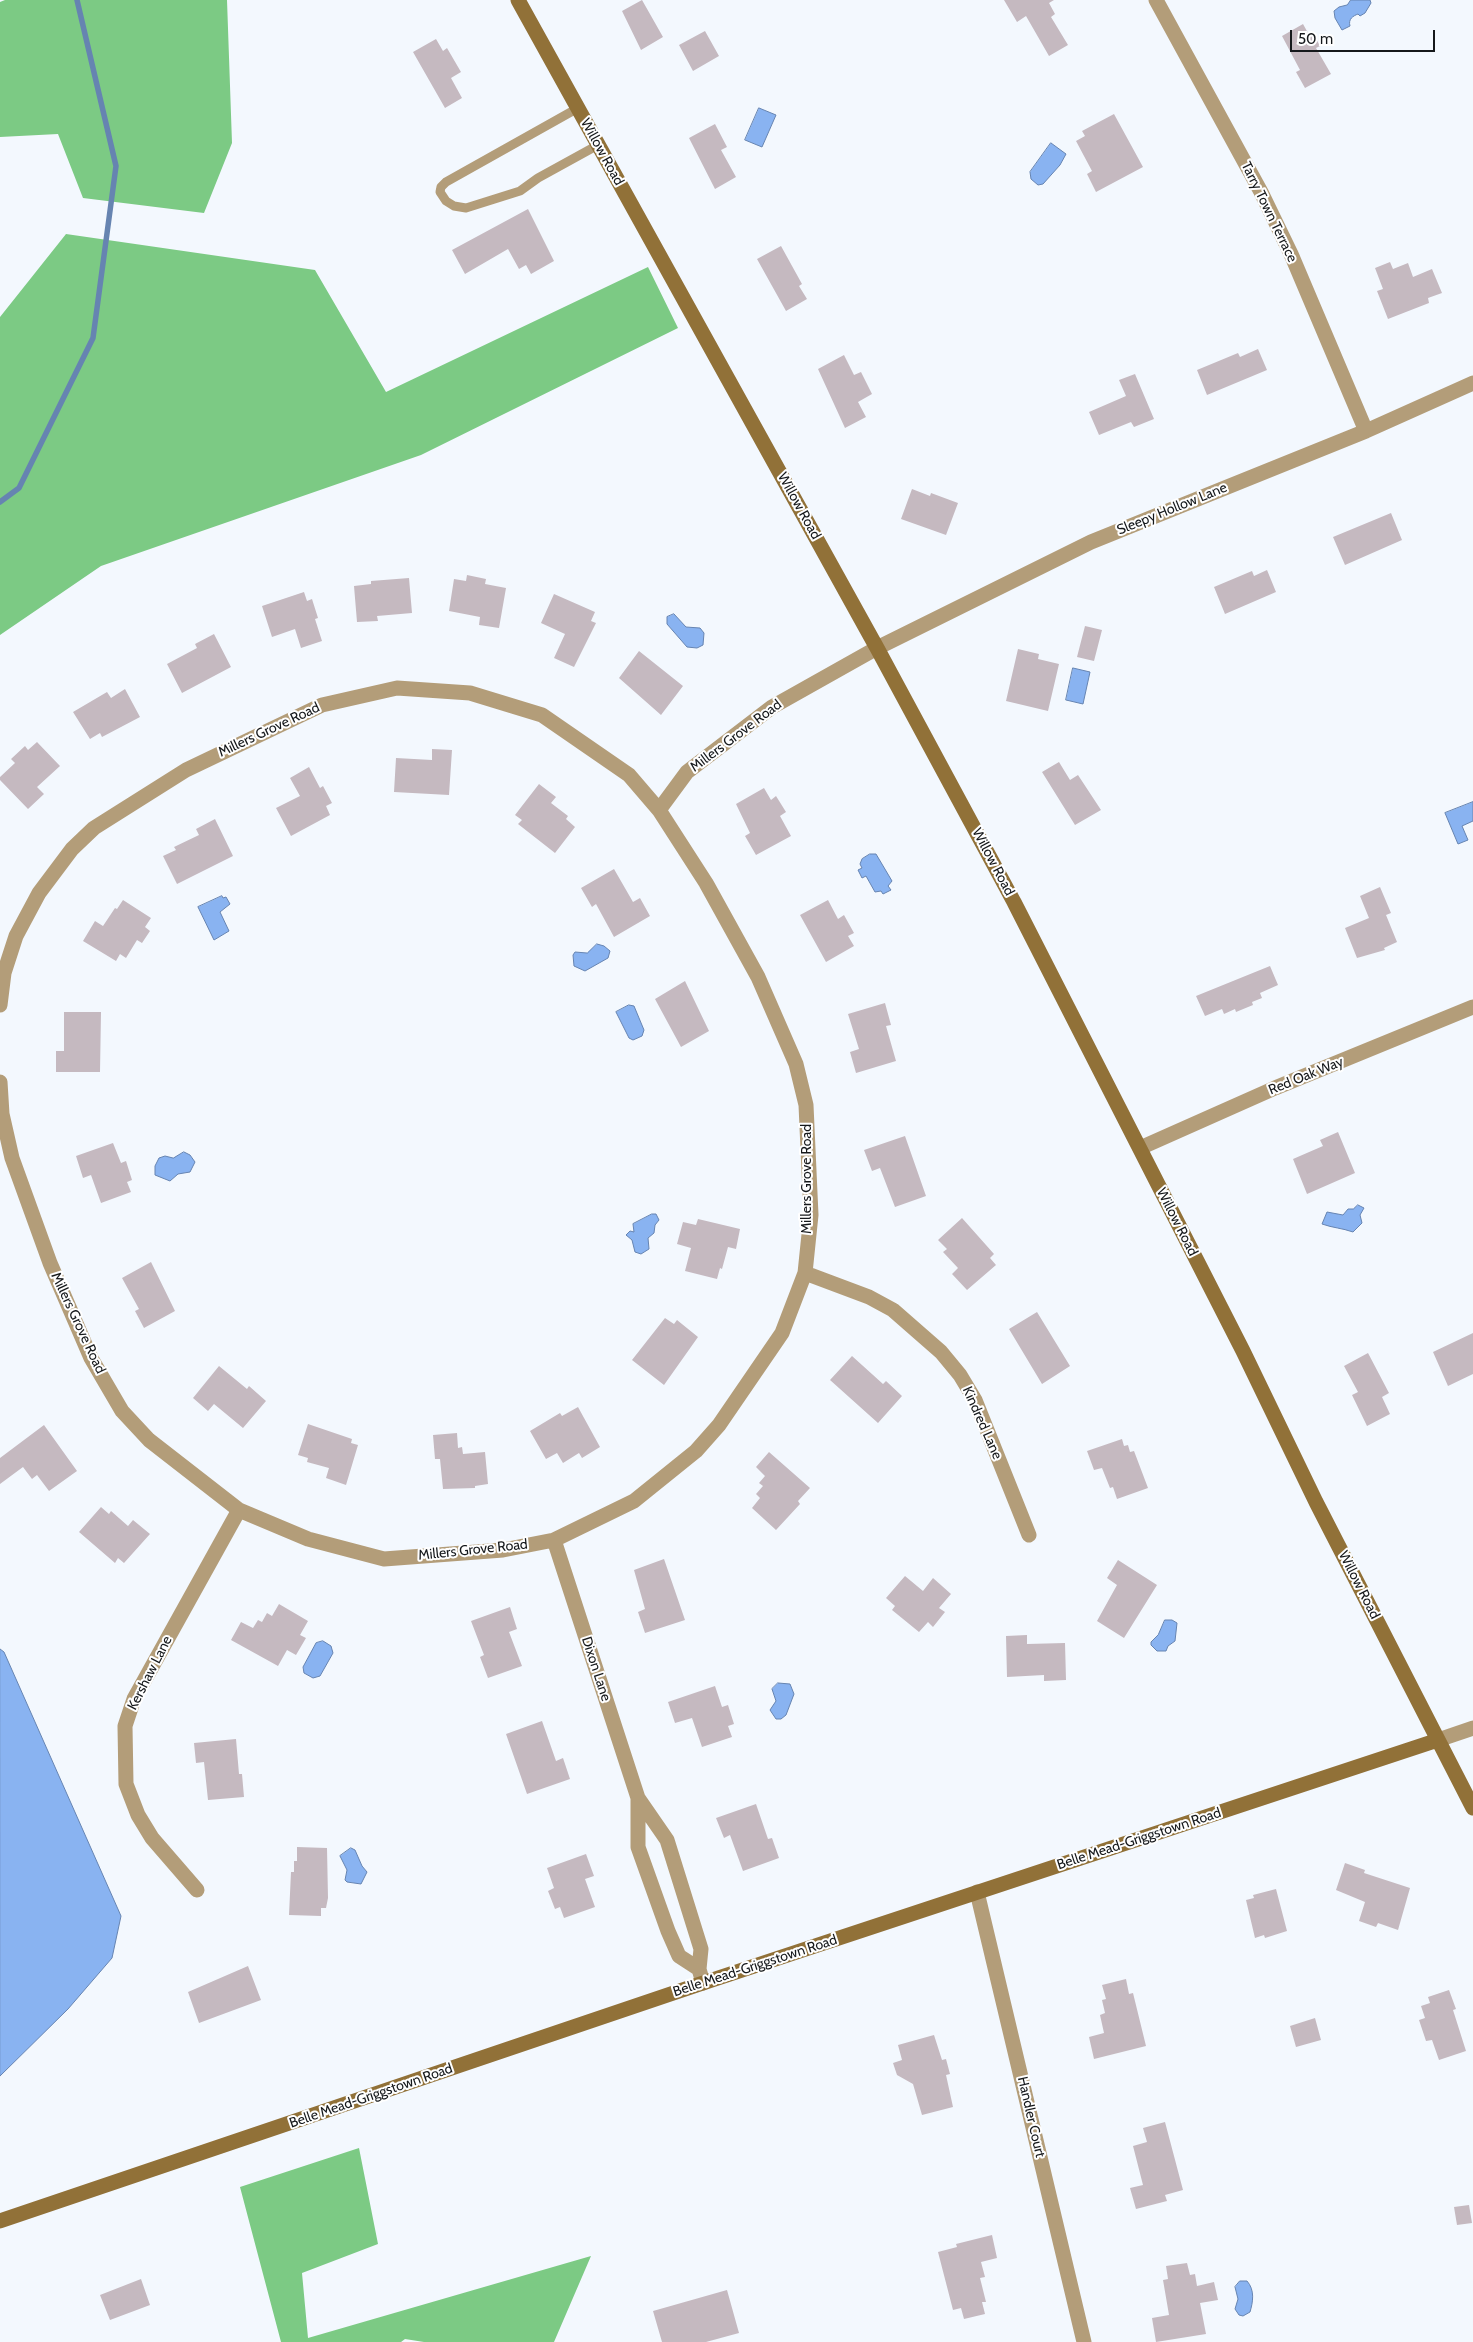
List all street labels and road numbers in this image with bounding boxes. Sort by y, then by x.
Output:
street label: Willow Road [577,116,627,188]
street label: Tarry Town Terrace [1237,159,1301,265]
street label: Willow Road [774,470,824,542]
street label: Sleepy Hollow Lane [1115,479,1229,539]
street label: Millers Grove Road [687,696,785,776]
street label: Millers Grove Road [216,699,322,761]
street label: Willow Road [968,825,1018,899]
street label: Red Oak Way [1266,1053,1346,1099]
street label: Millers Grove Road [799,1124,815,1234]
street label: Willow Road [1153,1185,1201,1259]
street label: Millers Grove Road [47,1270,109,1376]
street label: Kindred Lane [958,1384,1006,1462]
street label: Millers Grove Road [417,1536,529,1564]
street label: Willow Road [1335,1548,1383,1622]
street label: Kershaw Lane [124,1633,176,1713]
street label: Dixon Lane [578,1635,614,1703]
street label: Belle Mead-Griggstown Road [1055,1805,1223,1873]
street label: Belle Mead-Griggstown Road [671,1932,839,2000]
street label: Belle Mead-Griggstown Road [287,2060,455,2132]
street label: Handler Court [1014,2075,1048,2159]

